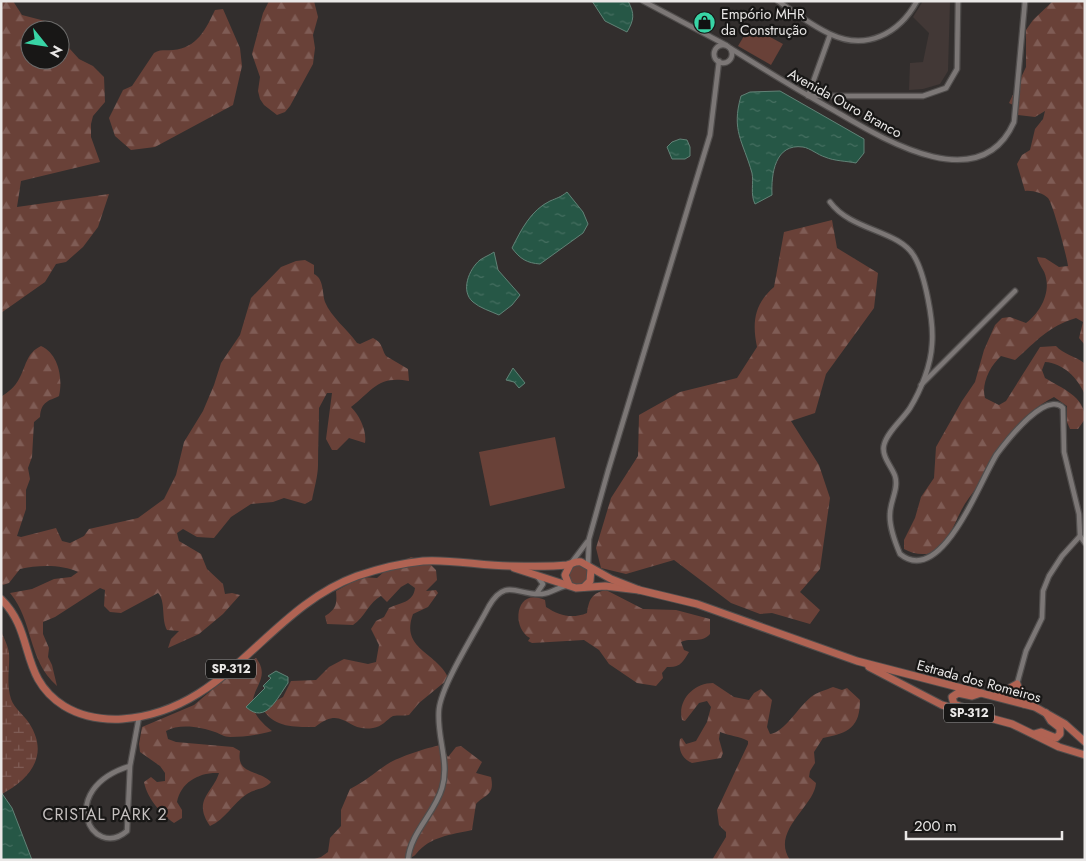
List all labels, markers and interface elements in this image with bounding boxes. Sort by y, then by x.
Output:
place label: Empório MHR da Construção [721,4,807,40]
shop icon: Empório MHR da Construção [693,10,717,34]
north arrow [20,20,70,70]
text: N [45,42,68,61]
street label: Avenida Ouro Branco [784,63,906,143]
street label: Estrada dos Romeiros [915,655,1044,707]
road number: SP-312 [206,660,256,679]
road number: SP-312 [944,704,994,722]
district label: CRISTAL PARK 2 [42,803,168,826]
scale bar [906,808,1062,840]
text: 200 m [914,815,957,837]

